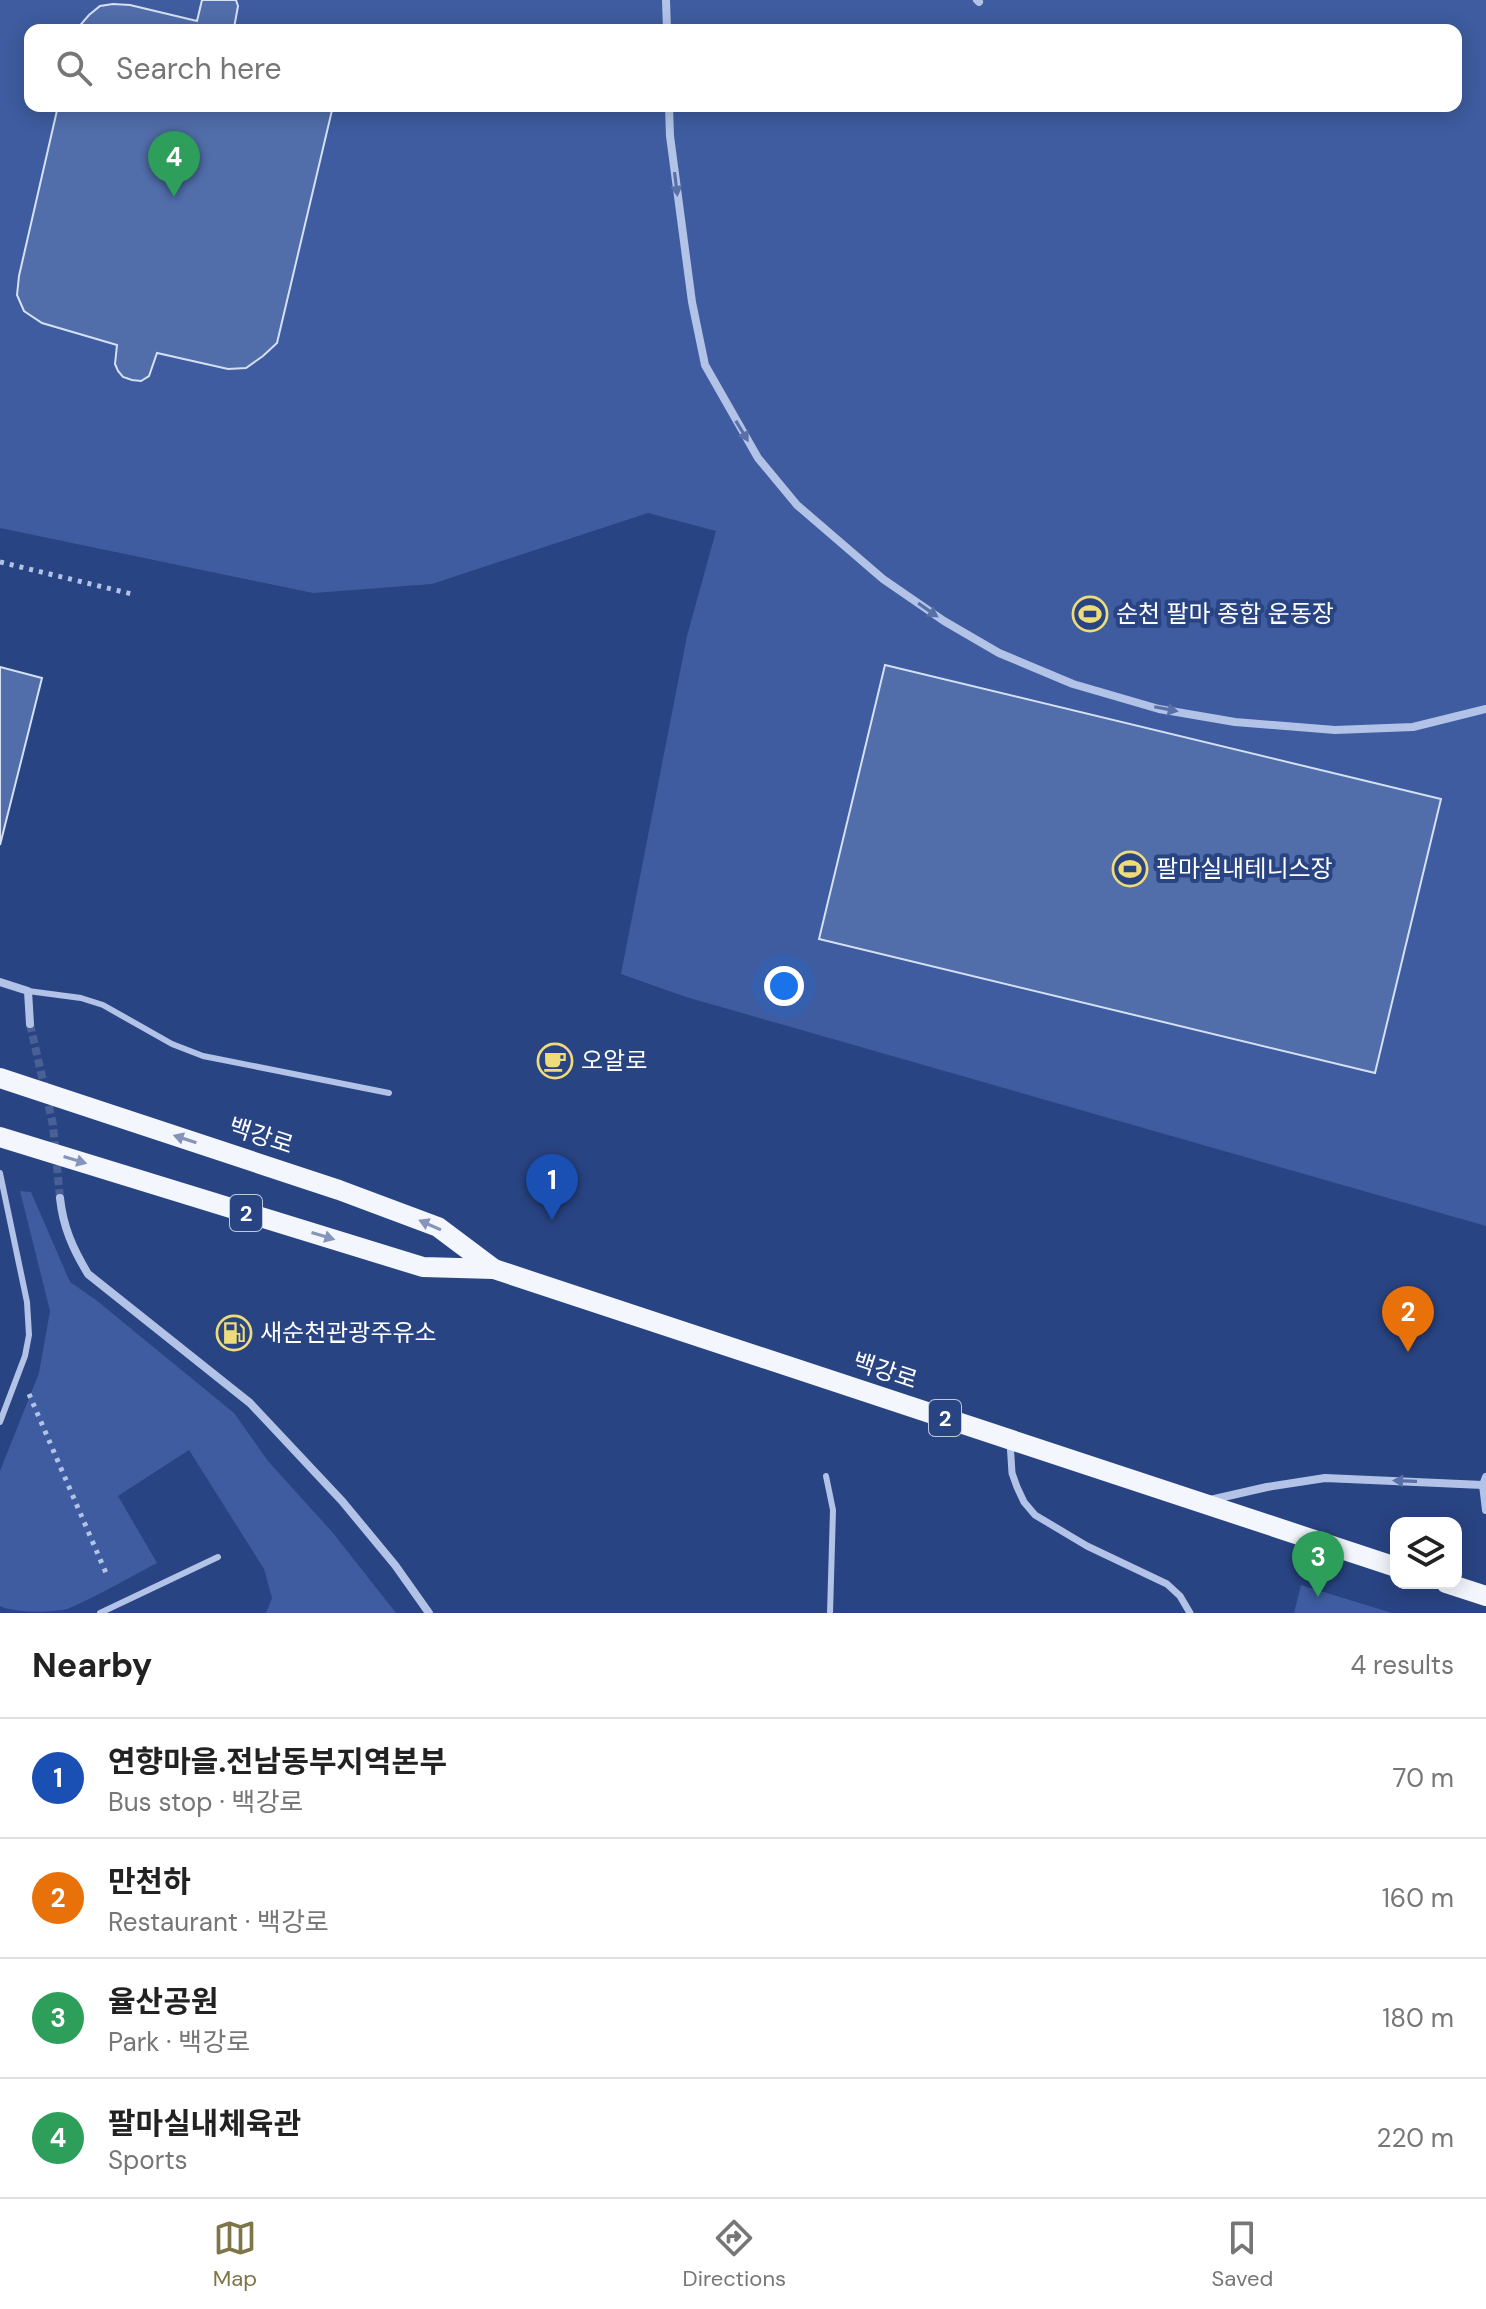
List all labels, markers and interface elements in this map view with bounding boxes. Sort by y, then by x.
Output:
search box [24,24,1462,112]
icon: search [52,46,96,90]
text: Search here [116,49,282,88]
pin: 4 [148,131,200,197]
one-way arrow [670,171,683,196]
one-way arrow [735,420,749,442]
sports icon: 순천 팔마 종합 운동장 [1071,595,1109,633]
place label: 순천 팔마 종합 운동장 [1116,598,1334,629]
one-way arrow [917,602,938,617]
one-way arrow [1154,704,1179,716]
sports icon: 팔마실내테니스장 [1111,850,1149,888]
place label: 팔마실내테니스장 [1156,853,1333,884]
your location [764,966,804,1006]
cafe icon: 오알로 [536,1042,574,1080]
place label: 오알로 [581,1045,647,1076]
street label: 백강로 [225,1111,297,1161]
one-way arrow [173,1132,197,1144]
one-way arrow [63,1154,87,1167]
pin: 1 [526,1154,578,1220]
road number: 2 [230,1195,262,1231]
one-way arrow [419,1218,442,1232]
one-way arrow [312,1230,336,1243]
pin: 2 [1382,1286,1434,1352]
fuel station icon: 새순천관광주유소 [215,1314,253,1352]
place label: 새순천관광주유소 [260,1317,437,1348]
street label: 백강로 [849,1346,921,1396]
road number: 2 [929,1400,961,1436]
one-way arrow [1392,1475,1417,1488]
map controls [1390,1517,1462,1589]
button: layers [1390,1517,1462,1589]
pin: 3 [1292,1531,1344,1597]
text: Nearby [32,1643,152,1688]
text: 4 results [1350,1648,1454,1682]
text: 연향마을.전남동부지역본부 [108,1742,447,1781]
text: 1 [53,1761,63,1795]
text: 70 m [1393,1761,1454,1795]
text: Bus stop · 백강로 [108,1785,303,1819]
text: 만천하 [108,1862,191,1901]
text: 2 [50,1881,66,1915]
text: 160 m [1382,1881,1454,1915]
text: Restaurant · 백강로 [108,1905,329,1939]
text: 율산공원 [108,1982,218,2021]
text: 3 [50,2001,66,2035]
text: 180 m [1382,2001,1454,2035]
text: Park · 백강로 [108,2025,250,2059]
text: 팔마실내체육관 [108,2104,301,2143]
text: 4 [50,2121,66,2155]
text: 220 m [1376,2121,1454,2155]
text: Sports [108,2143,188,2177]
tab: Map [213,2216,257,2293]
tab: Directions [683,2216,786,2293]
tab: Saved [1212,2216,1273,2293]

